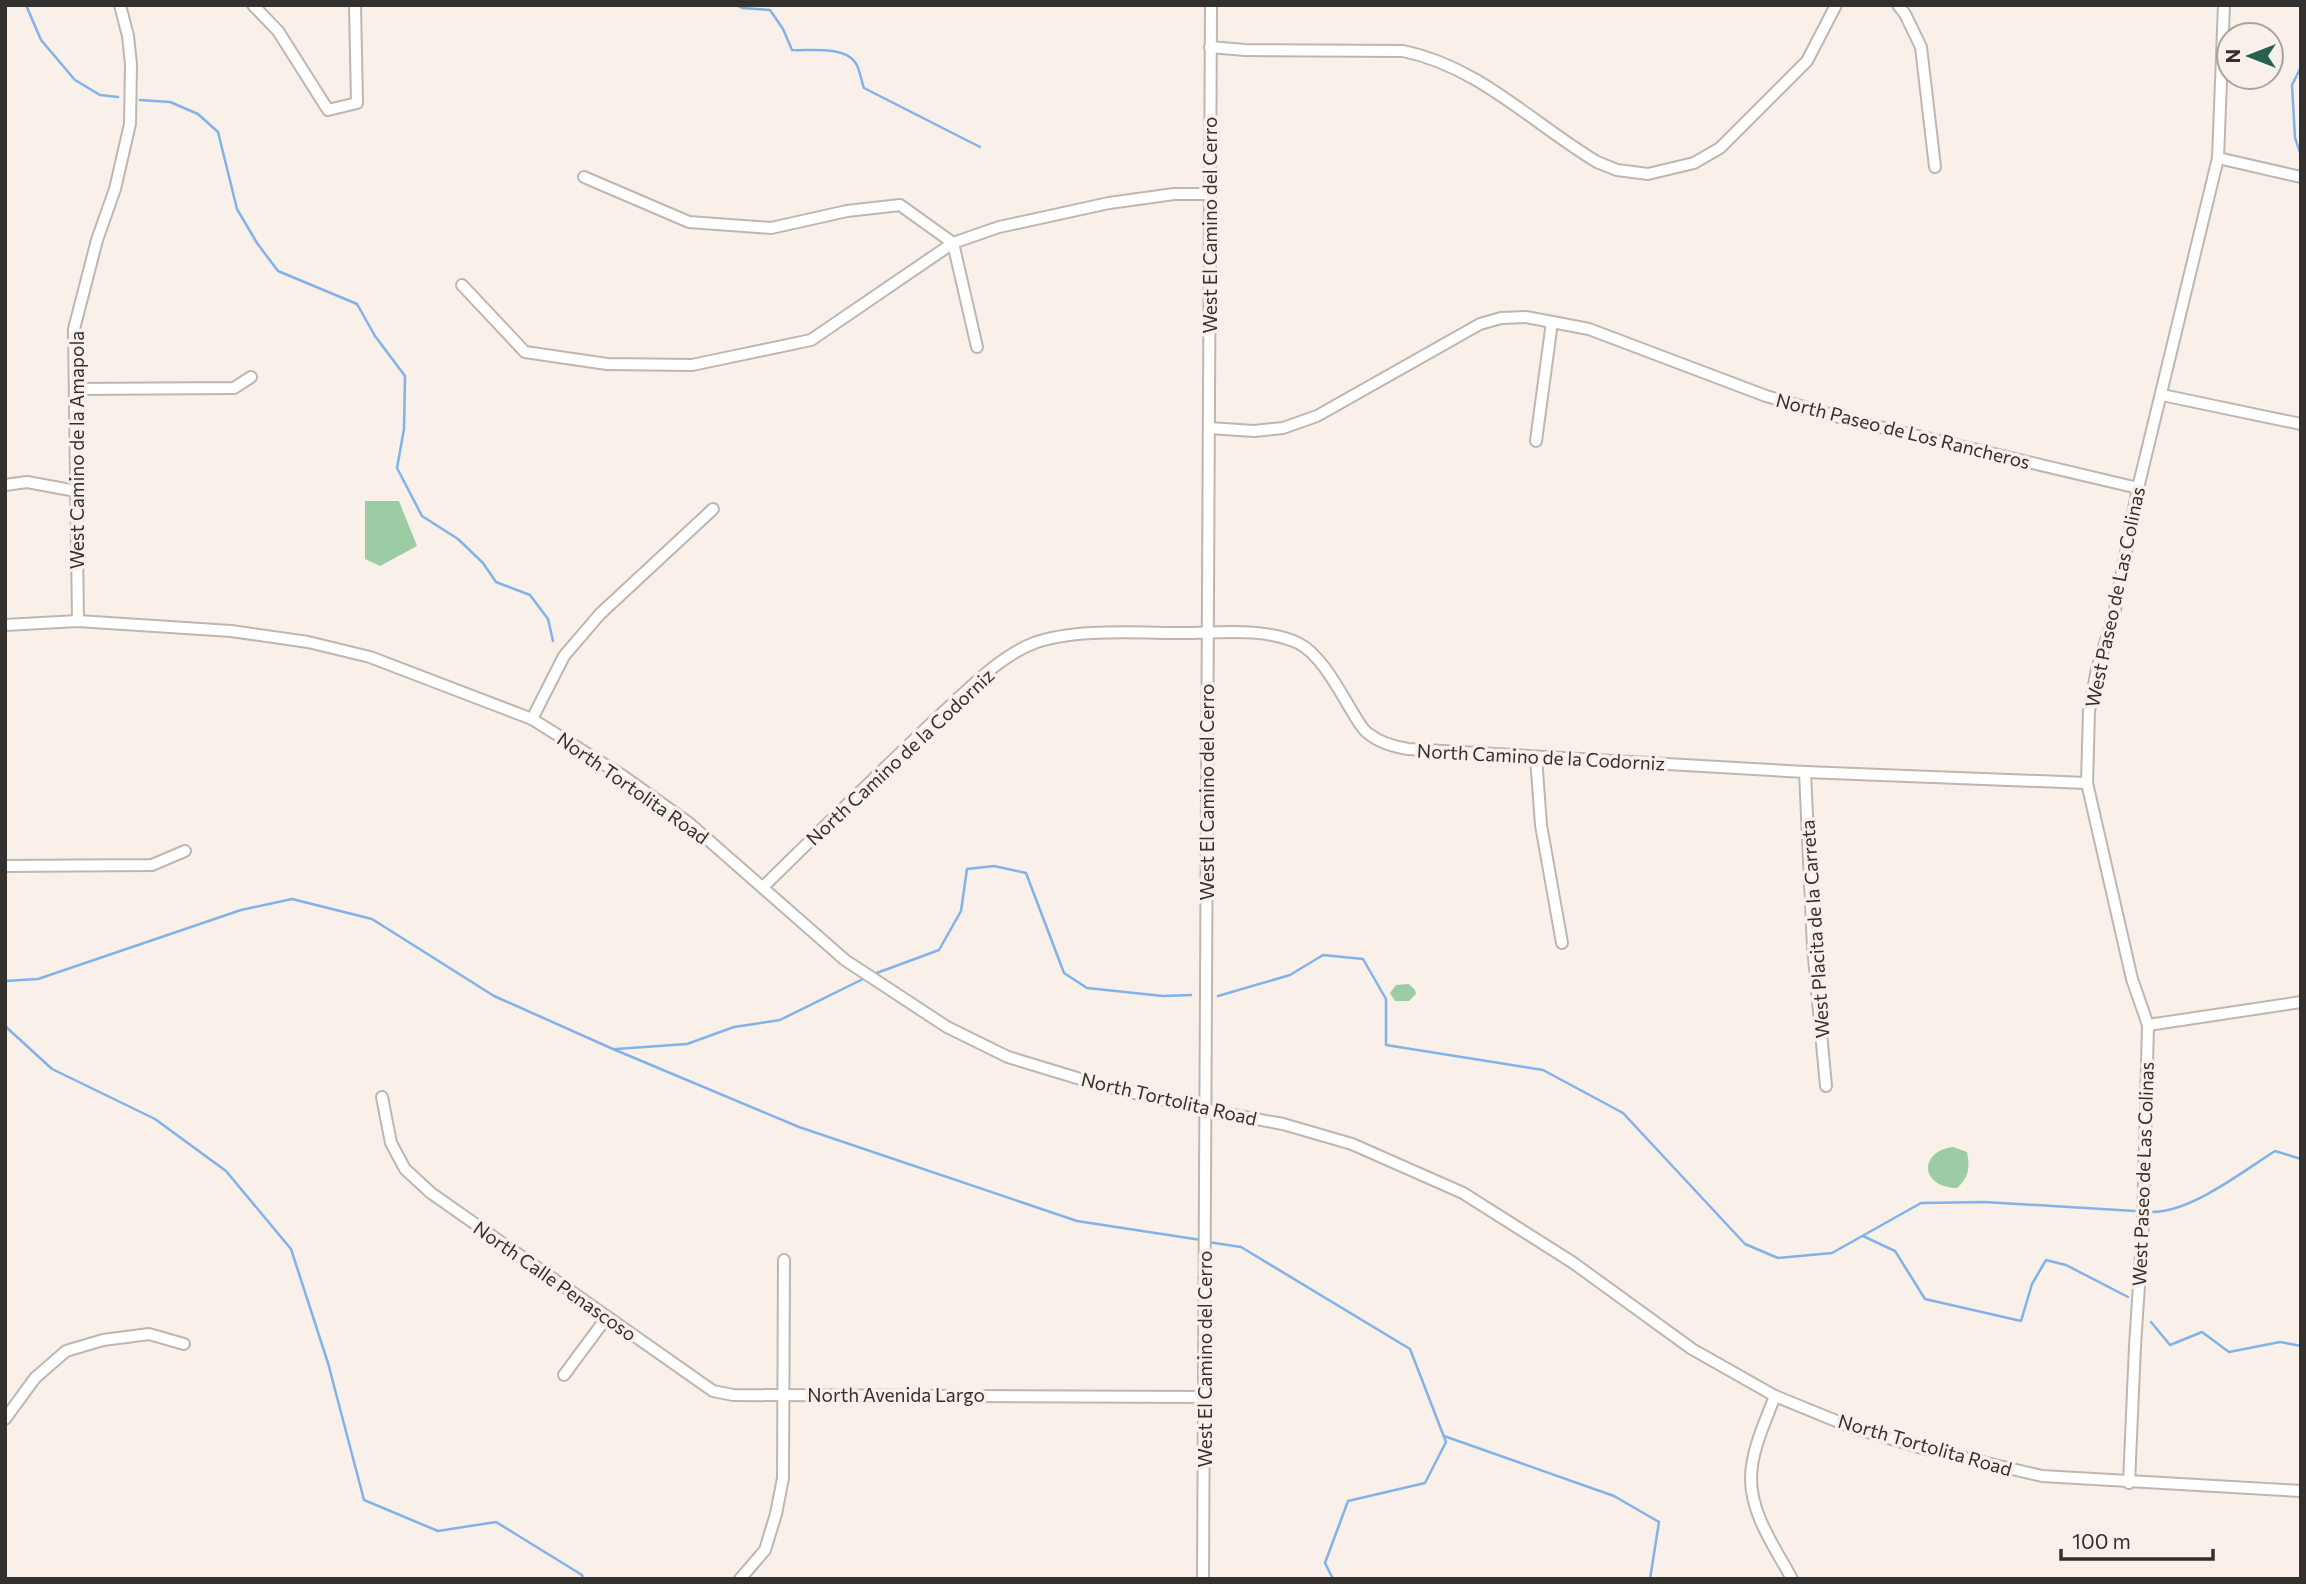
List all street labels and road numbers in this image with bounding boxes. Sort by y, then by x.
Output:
street label: West El Camino del Cerro [1198,117,1221,333]
street label: West Camino de la Amapola [65,331,88,569]
street label: North Paseo de Los Rancheros [1774,388,2032,473]
street label: West Paseo de Las Colinas [2080,485,2149,709]
street label: North Camino de la Codorniz [801,664,998,850]
street label: West El Camino del Cerro [1195,684,1218,900]
street label: North Tortolita Road [553,727,713,849]
street label: North Camino de la Codorniz [1416,739,1666,774]
street label: West Placita de la Carreta [1795,819,1834,1039]
street label: West Paseo de Las Colinas [2127,1061,2158,1287]
street label: North Tortolita Road [1079,1067,1259,1130]
street label: North Calle Penascoso [469,1216,641,1346]
street label: West El Camino del Cerro [1193,1251,1216,1467]
street label: North Avenida Largo [807,1383,985,1406]
street label: North Tortolita Road [1836,1409,2015,1480]

